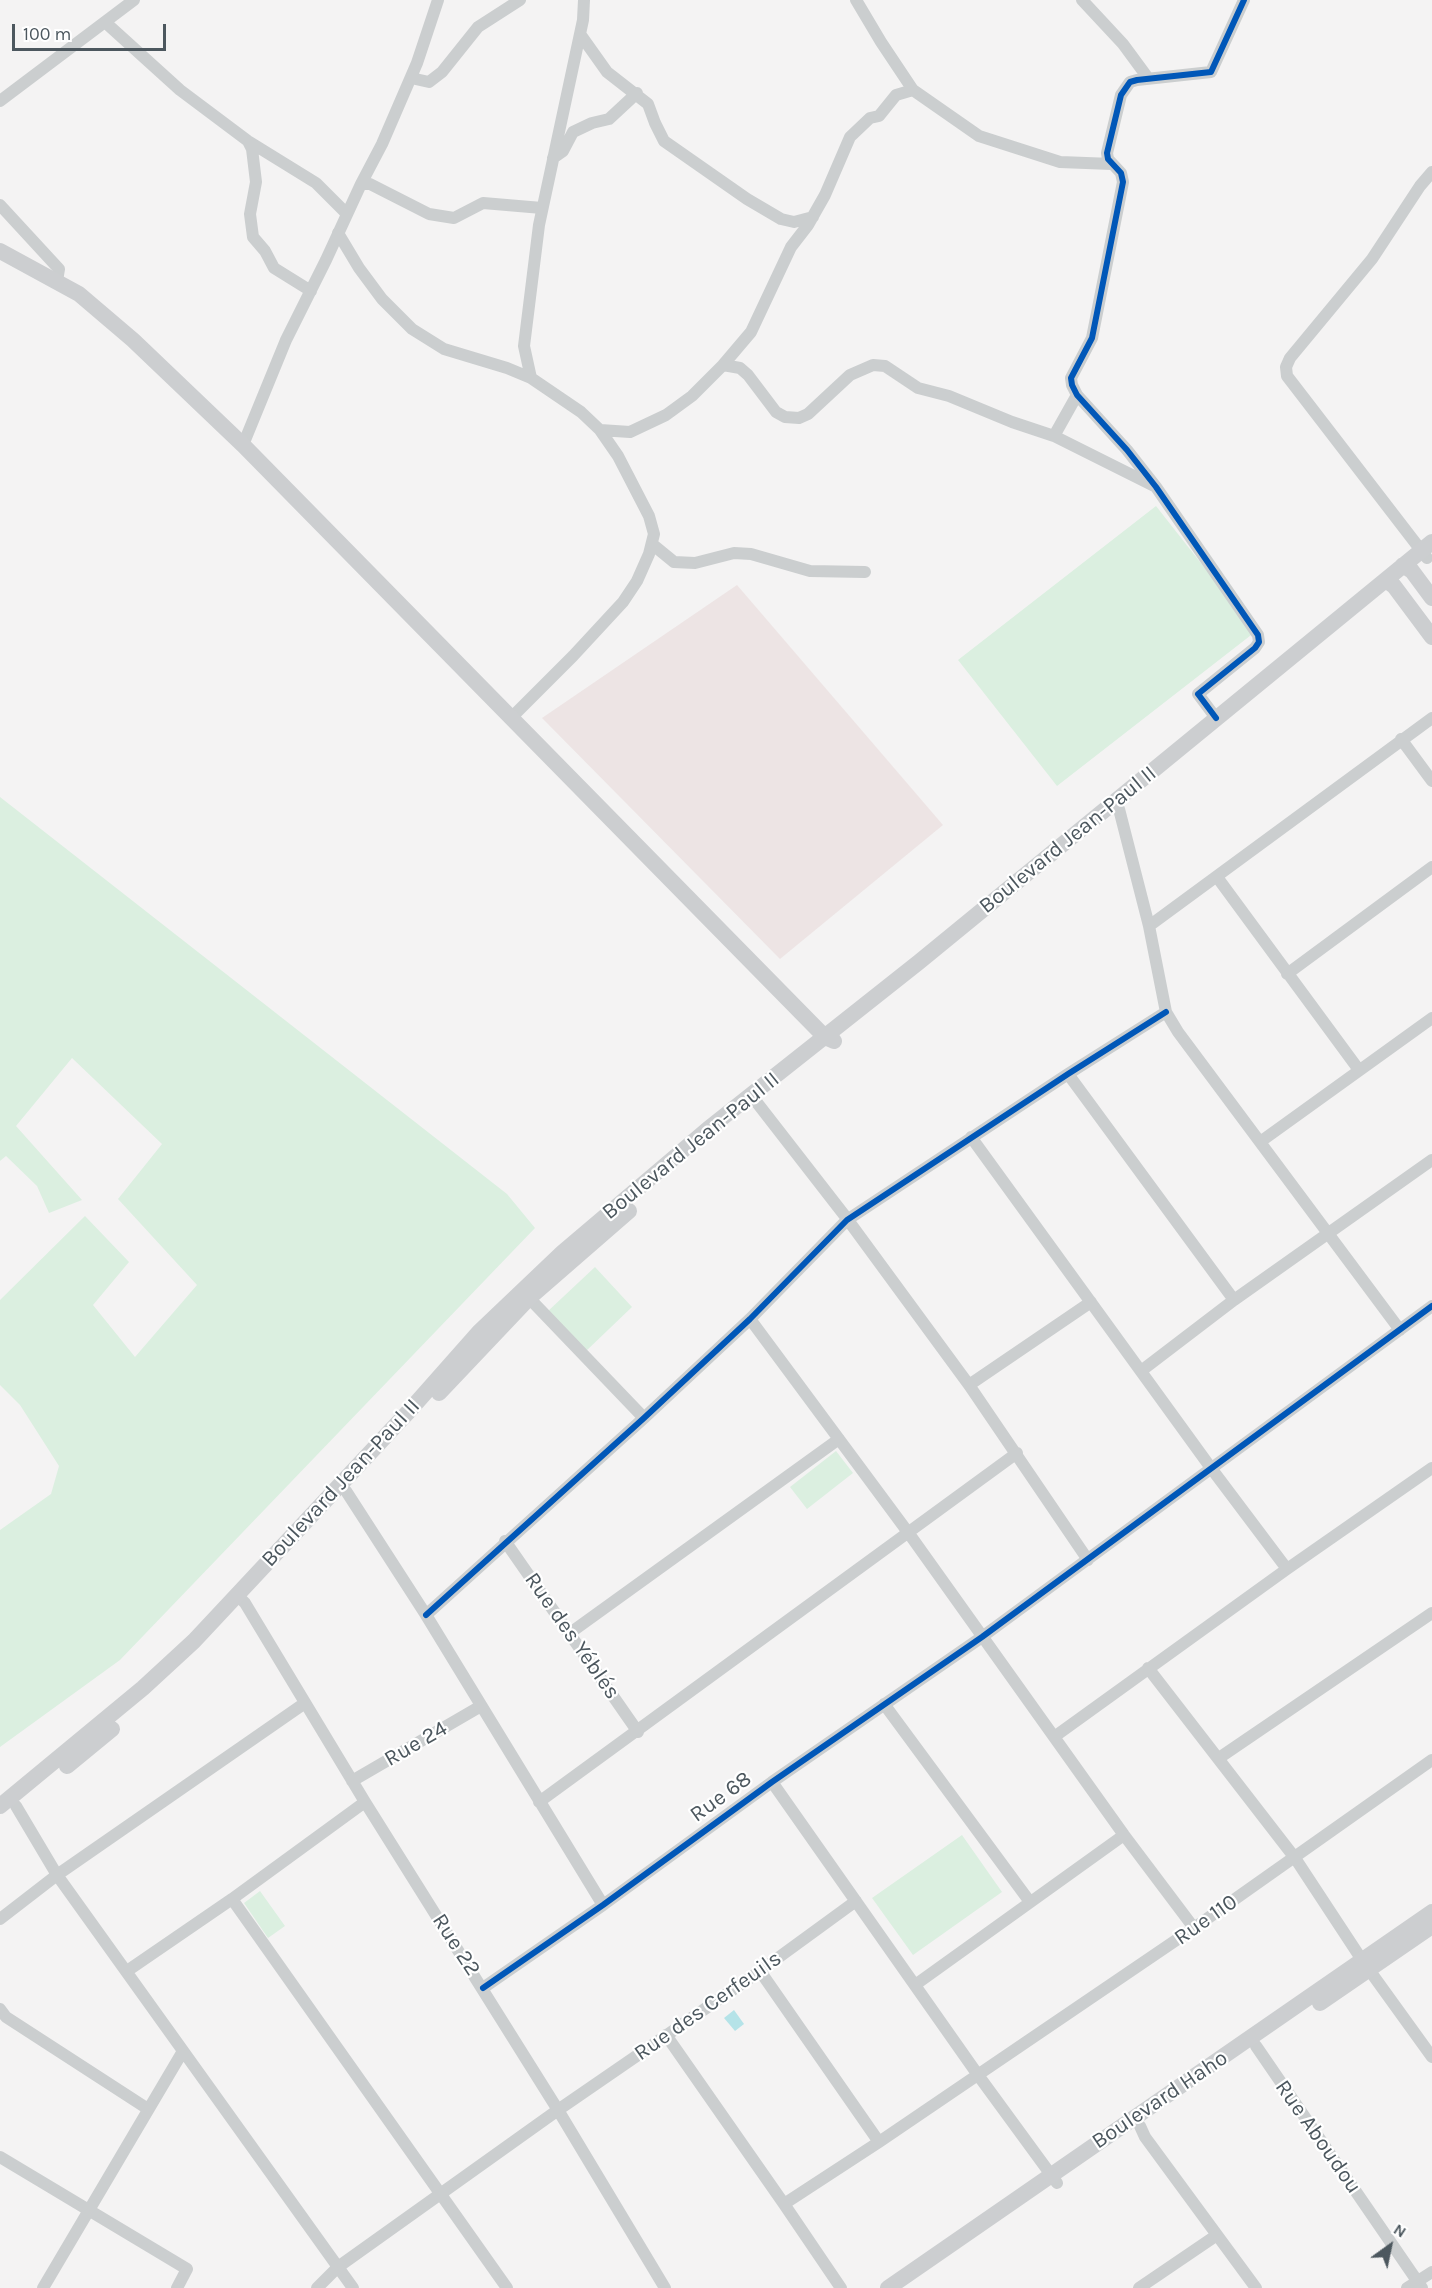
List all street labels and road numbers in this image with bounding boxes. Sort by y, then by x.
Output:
street label: Boulevard Jean-Paul II [974,760,1162,920]
street label: Boulevard Jean-Paul II [597,1066,785,1226]
street label: Boulevard Jean-Paul II [256,1393,426,1573]
street label: Rue des Yéblés [519,1568,625,1704]
street label: Rue 24 [380,1715,452,1773]
street label: Rue 68 [685,1766,757,1828]
street label: Rue 110 [1169,1889,1243,1951]
street label: Rue 22 [426,1909,486,1981]
street label: Rue des Cerfeuils [629,1945,787,2067]
street label: Boulevard Haho [1087,2045,1233,2155]
street label: Rue Aboudou [1269,2075,1367,2199]

